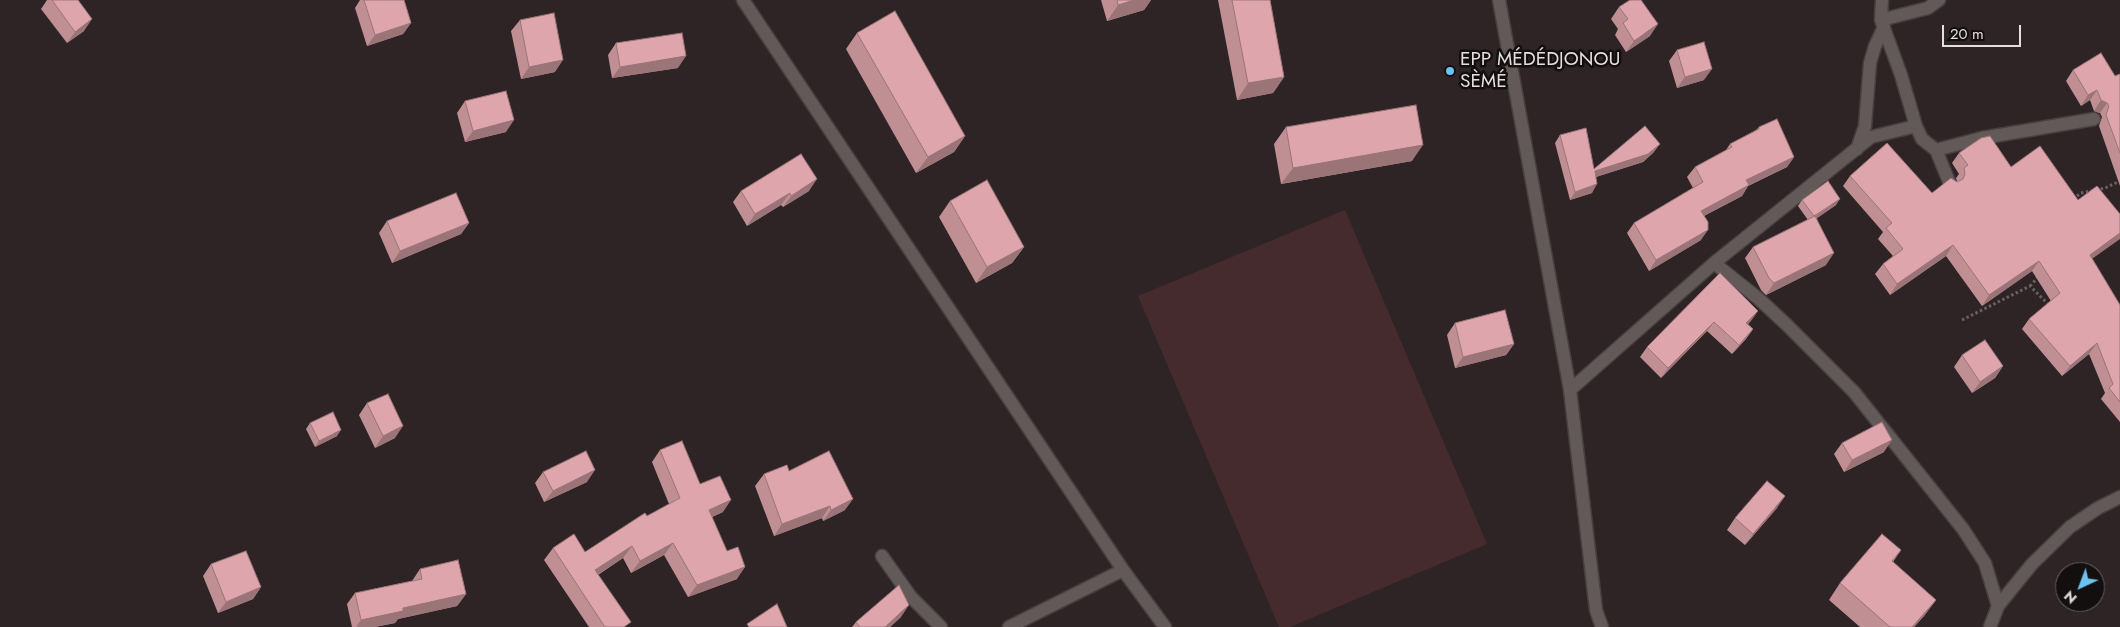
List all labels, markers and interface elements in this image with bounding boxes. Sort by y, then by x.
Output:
scale bar [1945,15,2024,47]
text: 20 m [1950,23,1984,45]
place label: EPP MÉDÉDJONOU SÈMÉ [1460,49,1620,93]
marker: EPP MÉDÉDJONOU SÈMÉ [1444,65,1456,77]
north arrow [2055,562,2105,612]
text: N [2060,586,2081,608]

